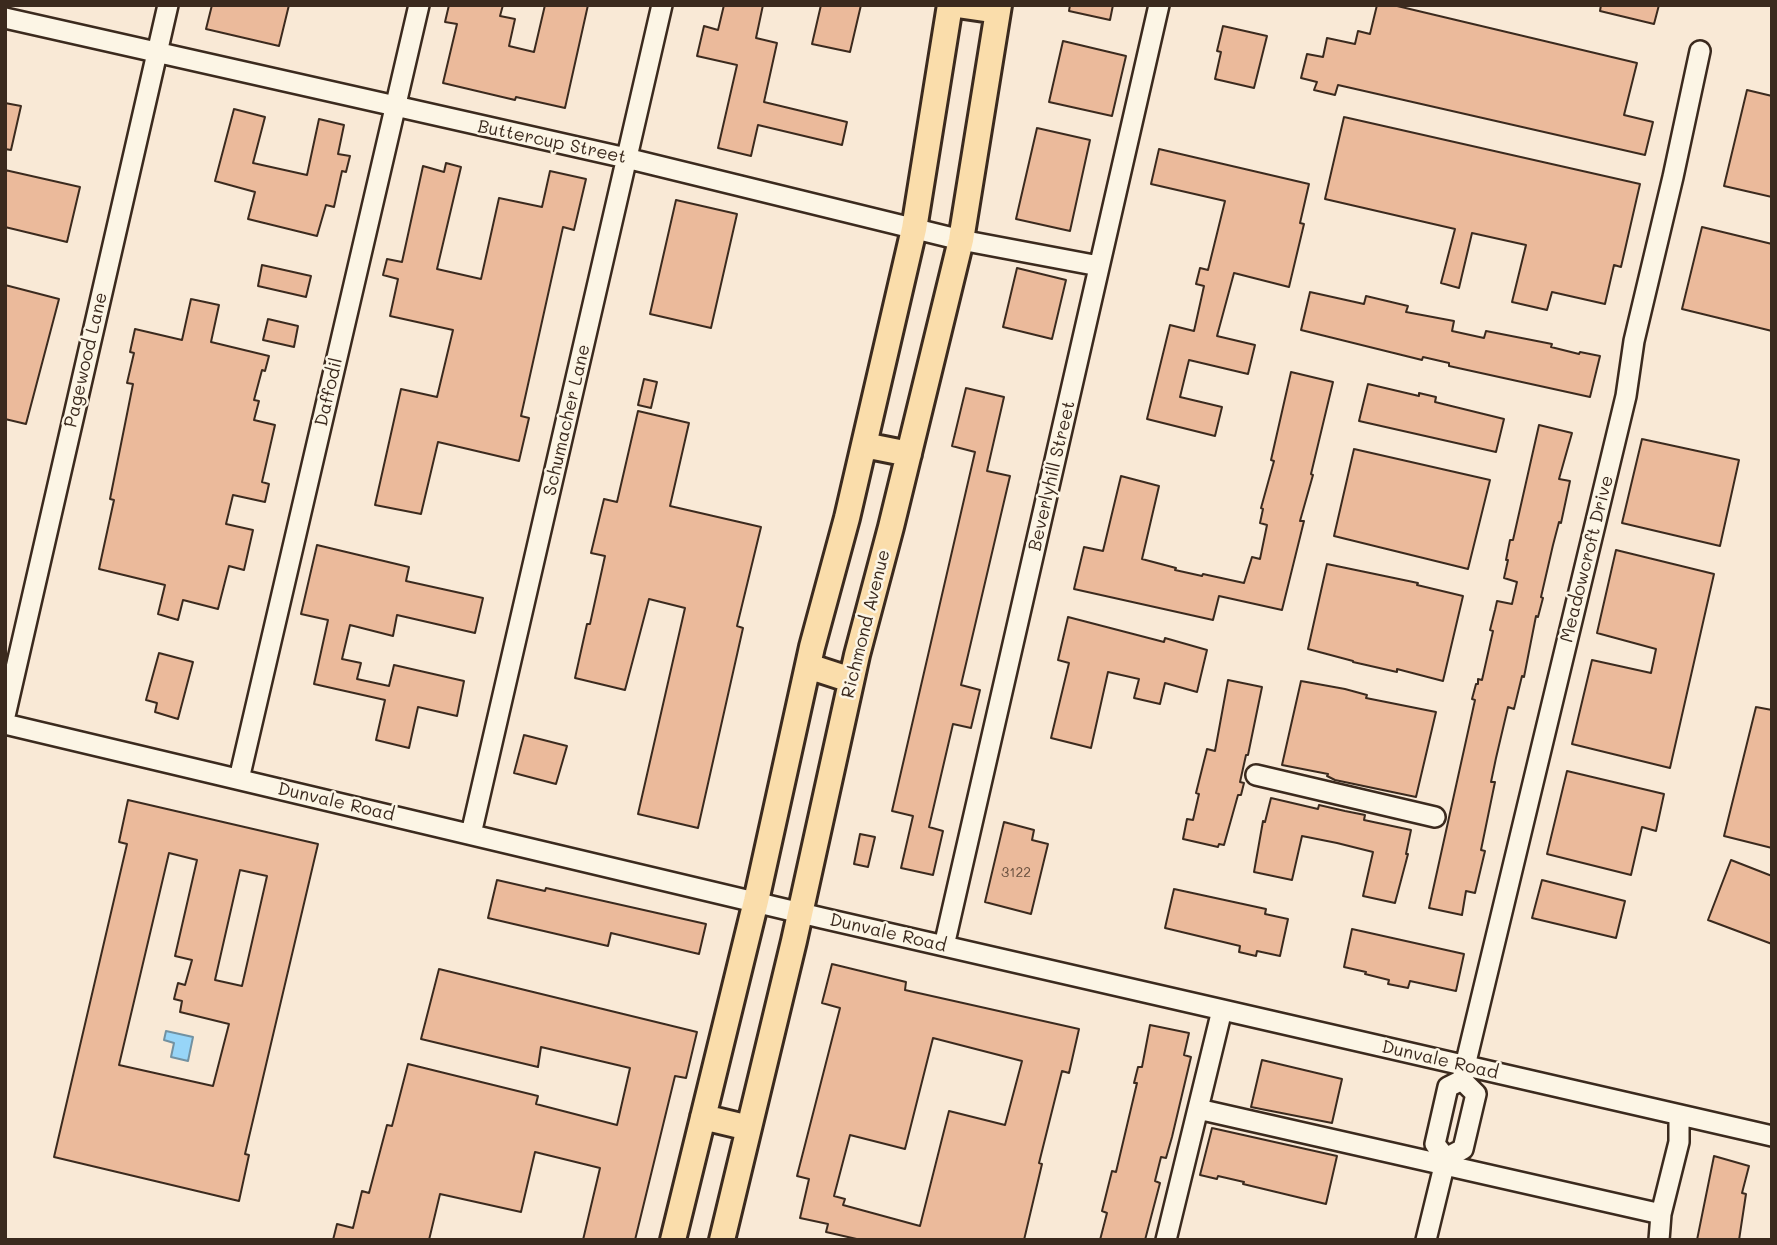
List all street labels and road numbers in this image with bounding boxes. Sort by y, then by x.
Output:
street label: Buttercup Street [476,116,628,168]
street label: Pagewood Lane [60,290,112,430]
street label: Schumacher Lane [539,342,595,498]
street label: Daffodil [311,356,347,428]
street label: Beverlyhill Street [1024,399,1080,553]
street label: Meadowcroft Drive [1556,473,1618,645]
street label: Richmond Avenue [837,548,895,700]
street label: Dunvale Road [276,778,396,826]
street label: Dunvale Road [828,909,948,957]
street label: Dunvale Road [1380,1036,1500,1084]

